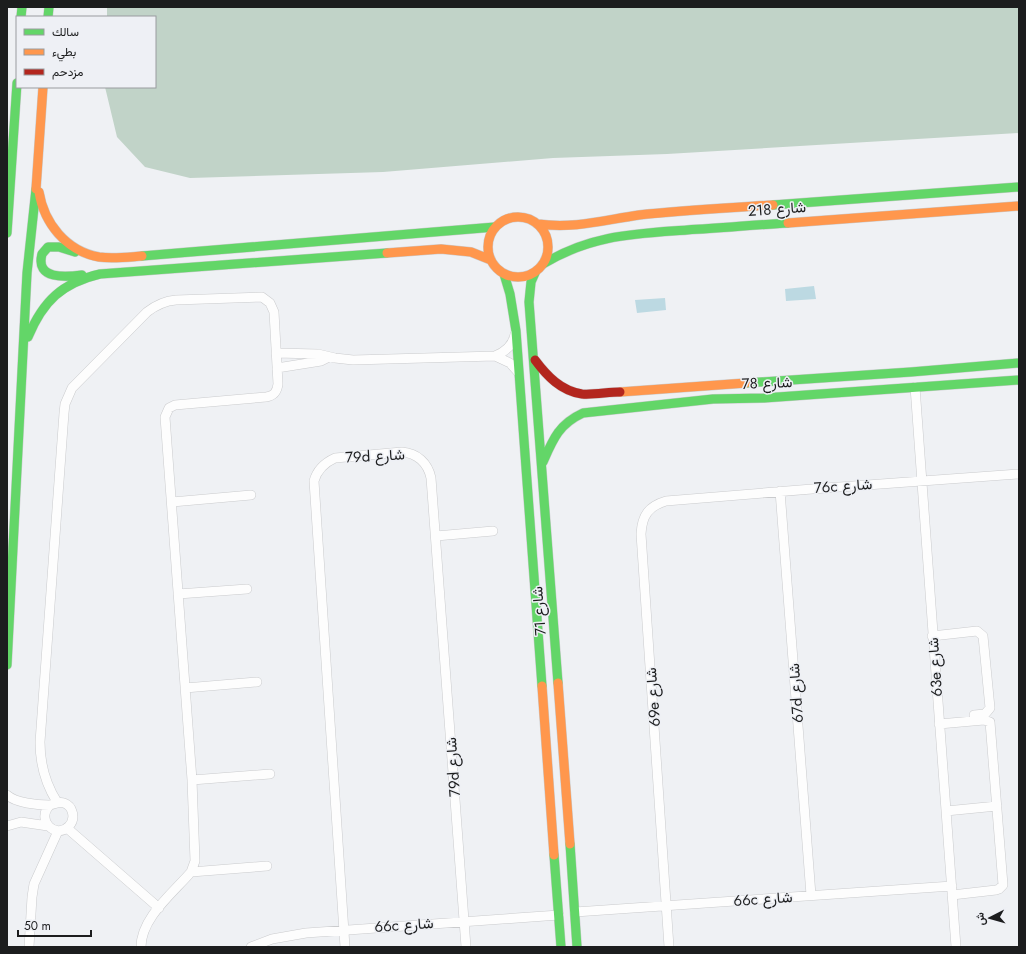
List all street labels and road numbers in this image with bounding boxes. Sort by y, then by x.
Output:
street label: شارع 218 [747,196,807,222]
street label: شارع 78 [741,371,793,395]
street label: 79d شارع [345,443,406,469]
street label: 76c شارع [813,473,873,499]
street label: شارع 71 [526,585,552,636]
street label: 63e شارع [922,637,948,697]
street label: 67d شارع [783,662,809,724]
street label: 69e شارع [640,667,666,727]
street label: 79d شارع [440,736,466,798]
street label: 66c شارع [733,886,793,912]
street label: 66c شارع [374,912,434,938]

